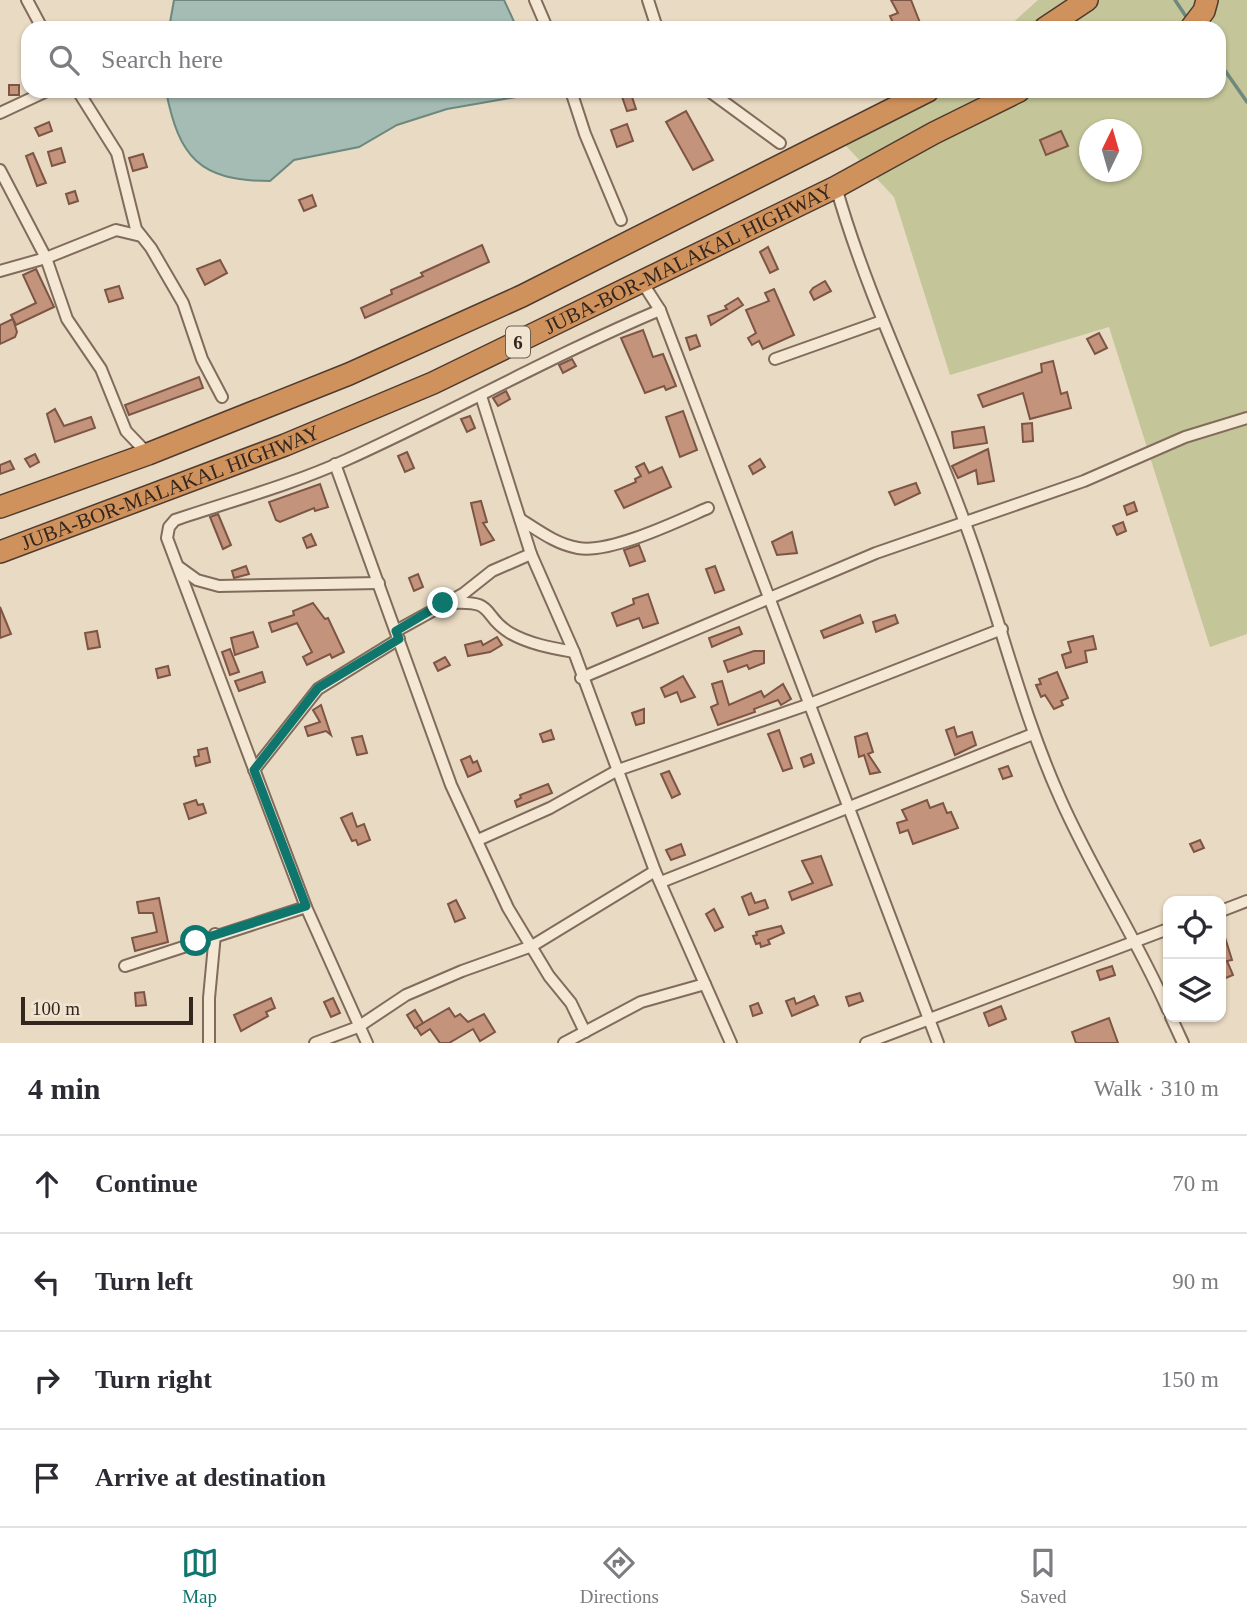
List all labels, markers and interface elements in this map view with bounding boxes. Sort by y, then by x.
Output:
search box [21,21,1226,98]
icon: search [45,41,83,79]
text: Search here [101,45,223,74]
north arrow [1079,119,1142,182]
street label: JUBA-BOR-MALAKAL HIGHWAY [540,178,837,339]
road number: 6 [506,326,530,358]
street label: JUBA-BOR-MALAKAL HIGHWAY [17,420,323,555]
route end [427,587,458,618]
map controls [1163,896,1226,1022]
button: locate [1163,896,1226,959]
route start [180,925,211,956]
button: layers [1163,959,1226,1022]
scale bar [21,994,192,1026]
text: 100 m [32,998,80,1019]
text: 4 min [28,1072,101,1105]
text: Walk · 310 m [1094,1076,1219,1101]
icon: ahead [28,1165,66,1203]
text: Continue [95,1169,198,1198]
text: 70 m [1172,1171,1219,1196]
icon: left [28,1263,66,1301]
text: Turn left [95,1267,193,1296]
text: 90 m [1172,1269,1219,1294]
icon: right [28,1361,66,1399]
text: Turn right [95,1365,212,1394]
text: 150 m [1161,1367,1219,1392]
icon: arrive [28,1459,66,1497]
text: Arrive at destination [95,1463,326,1492]
tab: Map [181,1544,219,1608]
tab: Directions [580,1544,659,1608]
tab: Saved [1020,1544,1066,1608]

